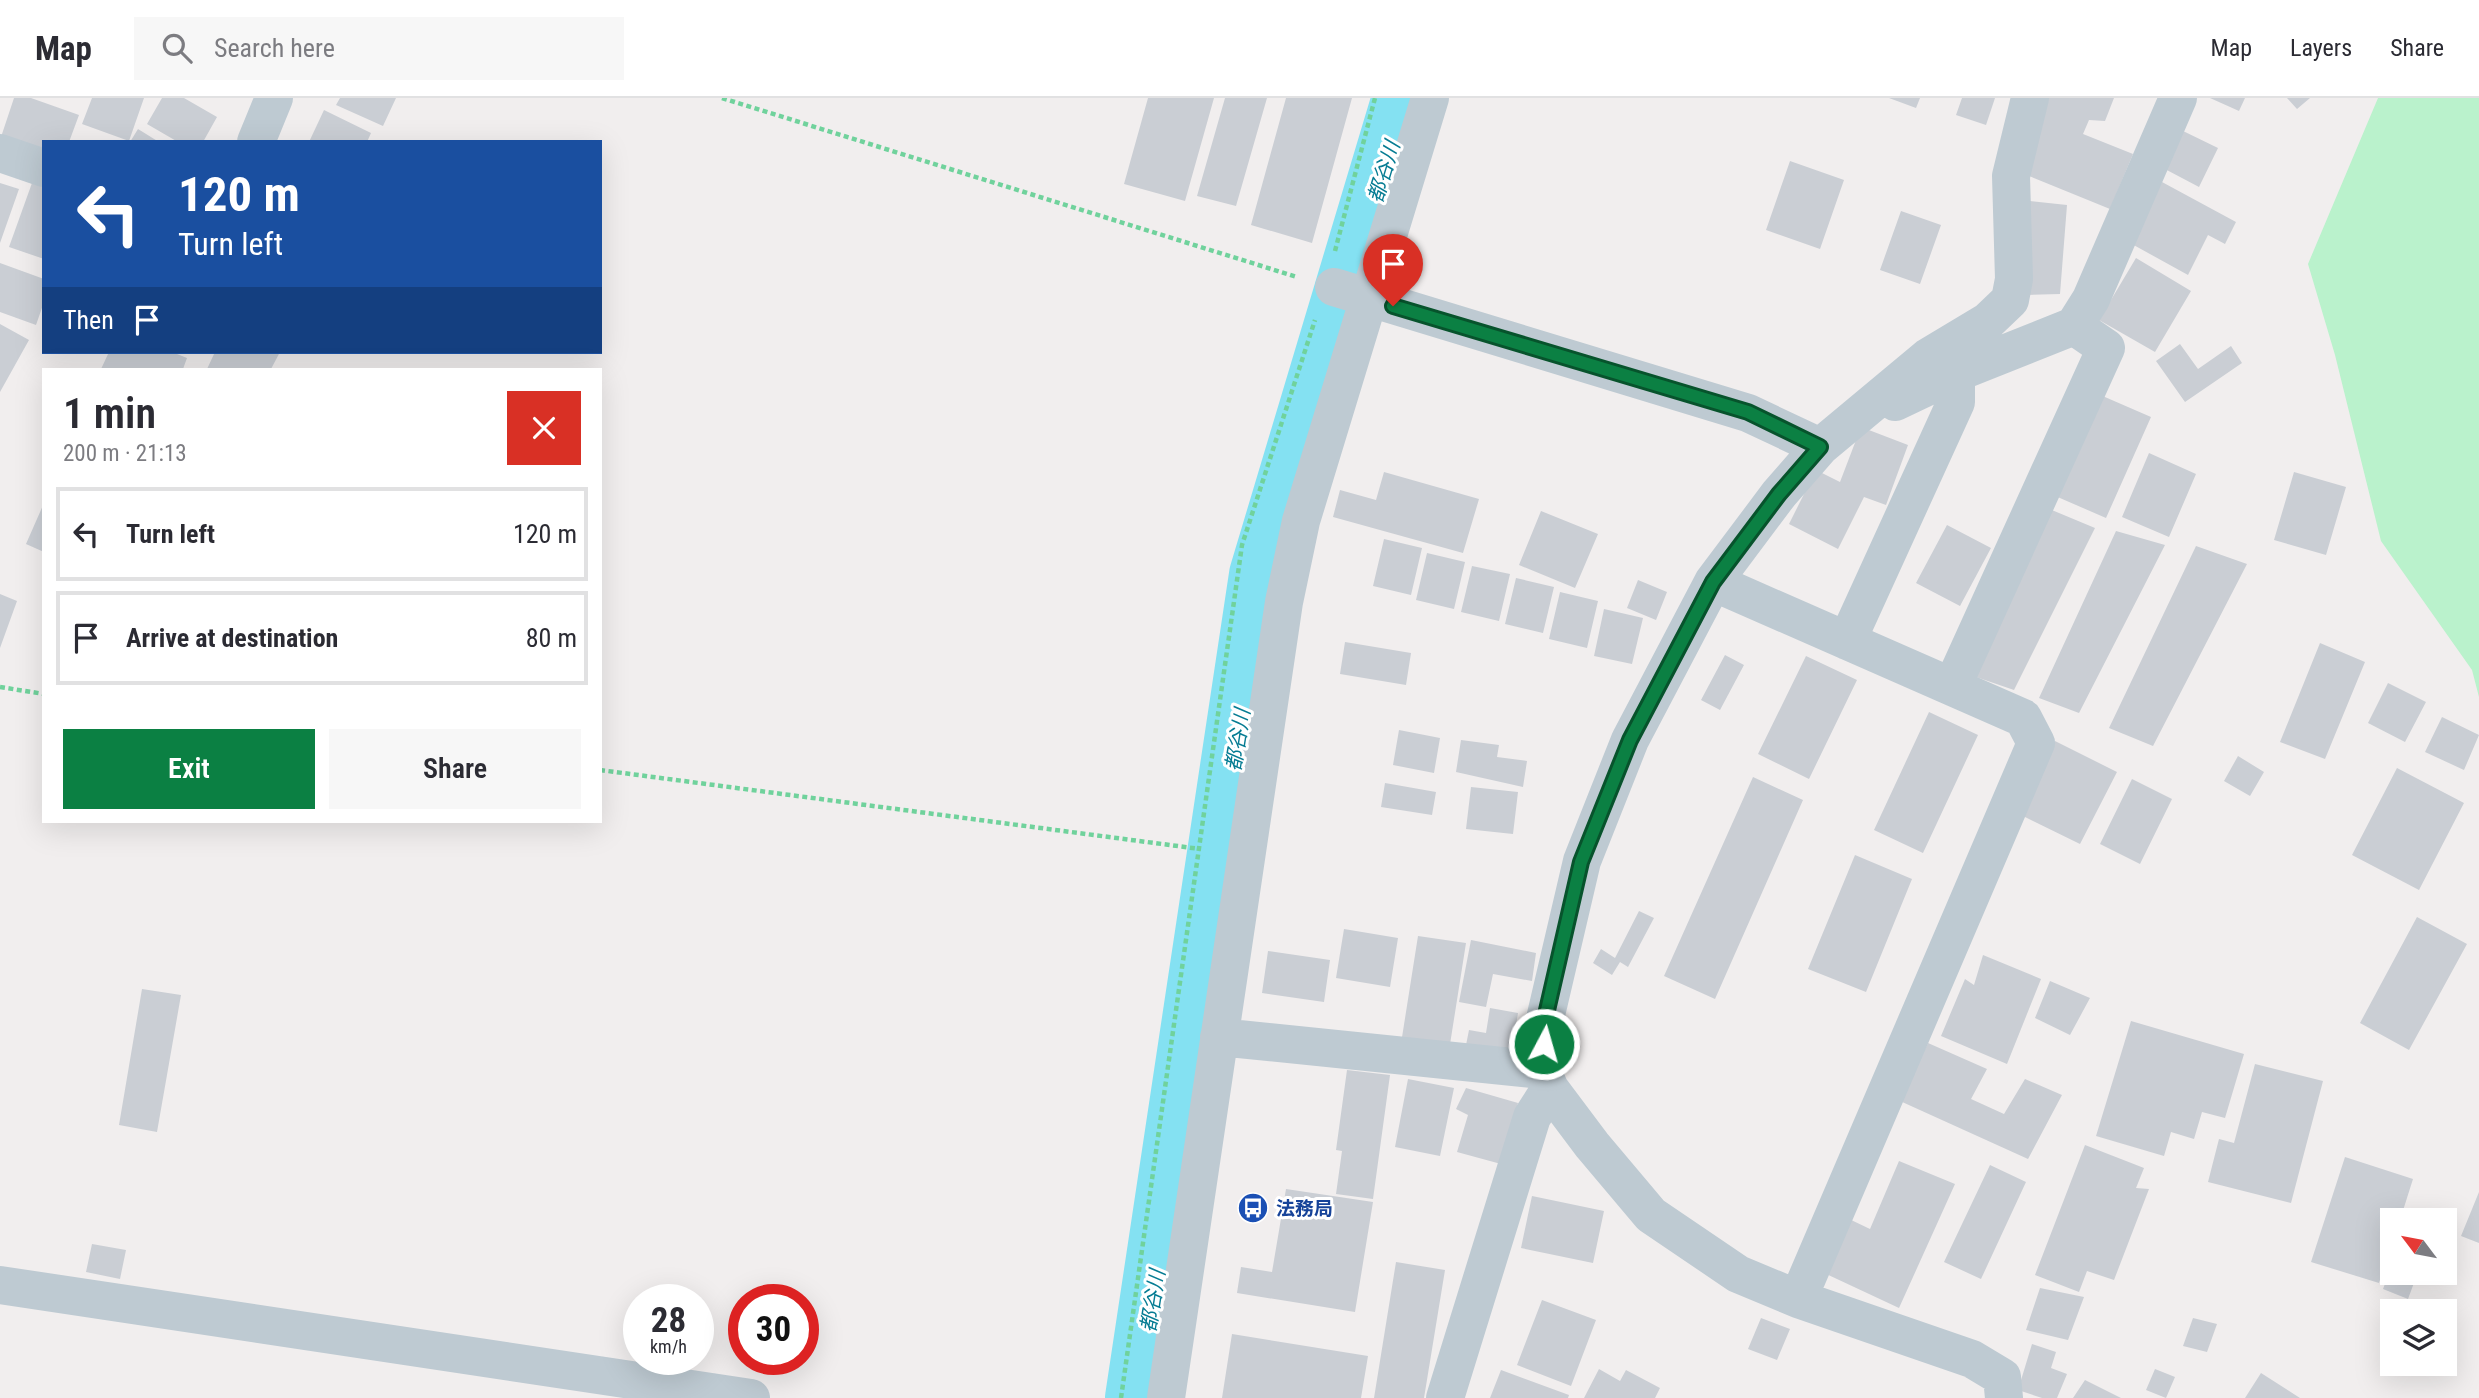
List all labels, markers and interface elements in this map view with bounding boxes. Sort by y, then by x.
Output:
search box [134,17,624,80]
text: Map [35,29,92,68]
icon: search [158,29,196,67]
text: Search here [214,33,335,63]
text: Map [2211,34,2252,62]
text: Layers [2290,34,2352,62]
text: Share [2390,34,2444,62]
water label: 都谷川 [1363,136,1405,206]
text: 120 m [178,166,300,223]
icon: left [63,168,154,259]
text: Turn left [178,225,283,263]
pin [1363,234,1423,306]
icon: arrive [1374,245,1412,283]
icon: arrive [128,301,166,339]
text: Then [63,305,114,335]
text: 1 min [63,389,156,438]
button: close [507,391,581,465]
text: 200 m · 21:13 [63,440,187,467]
icon: left [67,515,105,553]
text: Turn left [126,519,215,549]
text: 120 m [513,519,577,549]
icon: arrive [67,619,105,657]
text: Arrive at destination [126,623,338,653]
text: 80 m [526,623,577,653]
water label: 都谷川 [1221,705,1255,773]
button: Exit [63,729,315,809]
button: Share [329,729,581,809]
position arrow [1507,1007,1581,1081]
bus stop icon: 法務局 [1236,1191,1270,1225]
place label: 法務局 [1276,1197,1333,1220]
north arrow [2380,1208,2457,1284]
map controls [2380,1208,2457,1376]
water label: 都谷川 [1136,1266,1170,1334]
speed limit sign: 30 [728,1284,819,1375]
button: layers [2380,1299,2457,1376]
text: 28 [651,1300,686,1341]
text: km/h [650,1336,687,1357]

